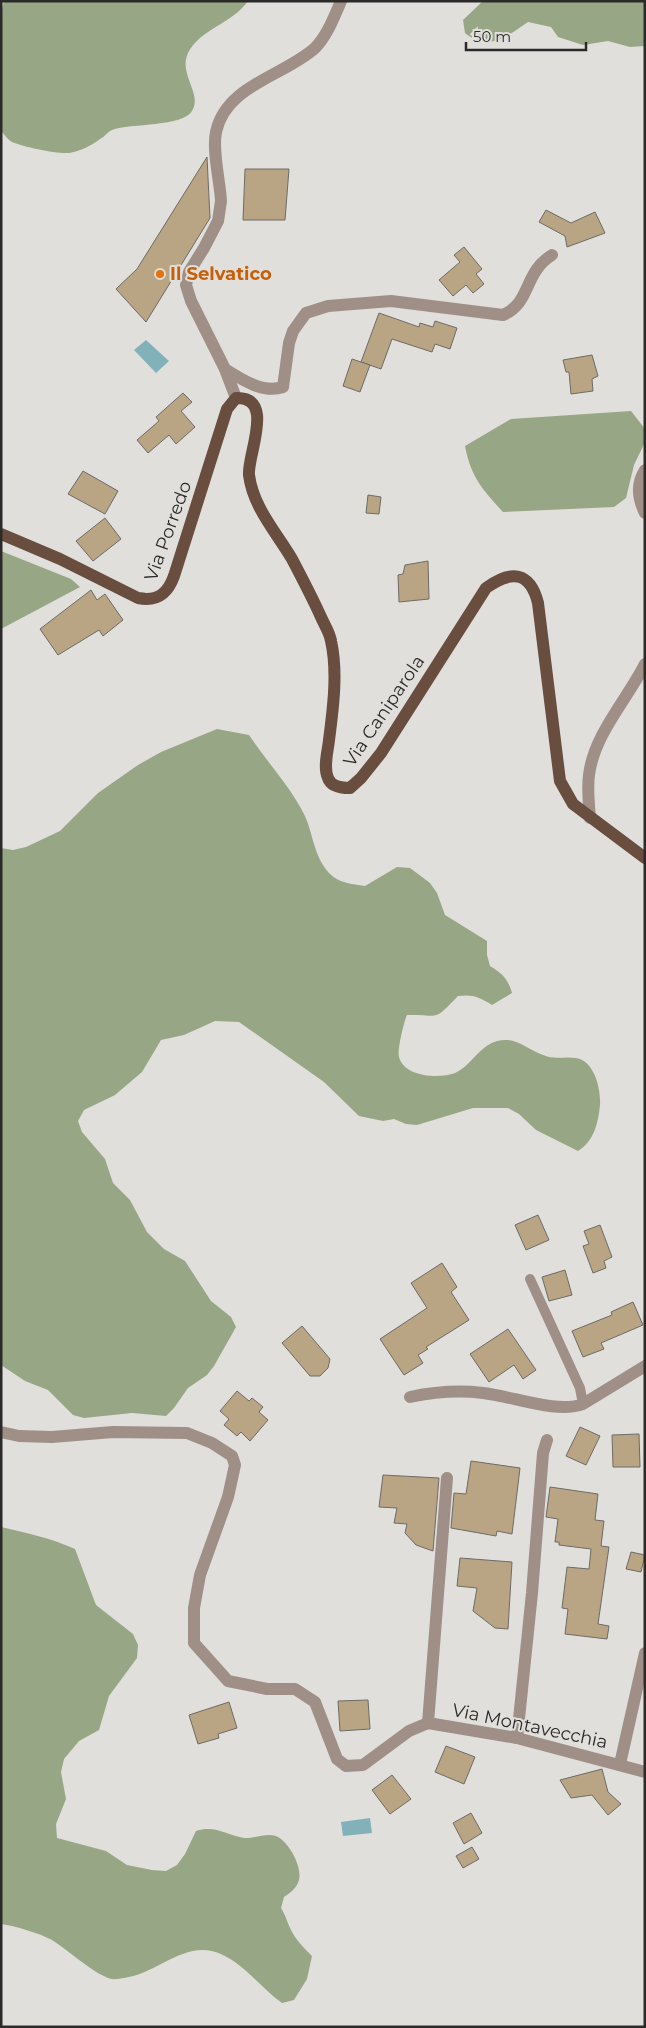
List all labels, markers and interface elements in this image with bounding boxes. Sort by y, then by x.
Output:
scale bar [466,20,586,52]
text: 50 m [473,27,511,46]
place label: Il Selvatico [170,263,272,285]
marker: Il Selvatico [154,268,166,280]
street label: Via Porredo [140,478,196,584]
street label: Via Caniparola [339,651,429,771]
street label: Via Montavecchia [450,1699,610,1753]

